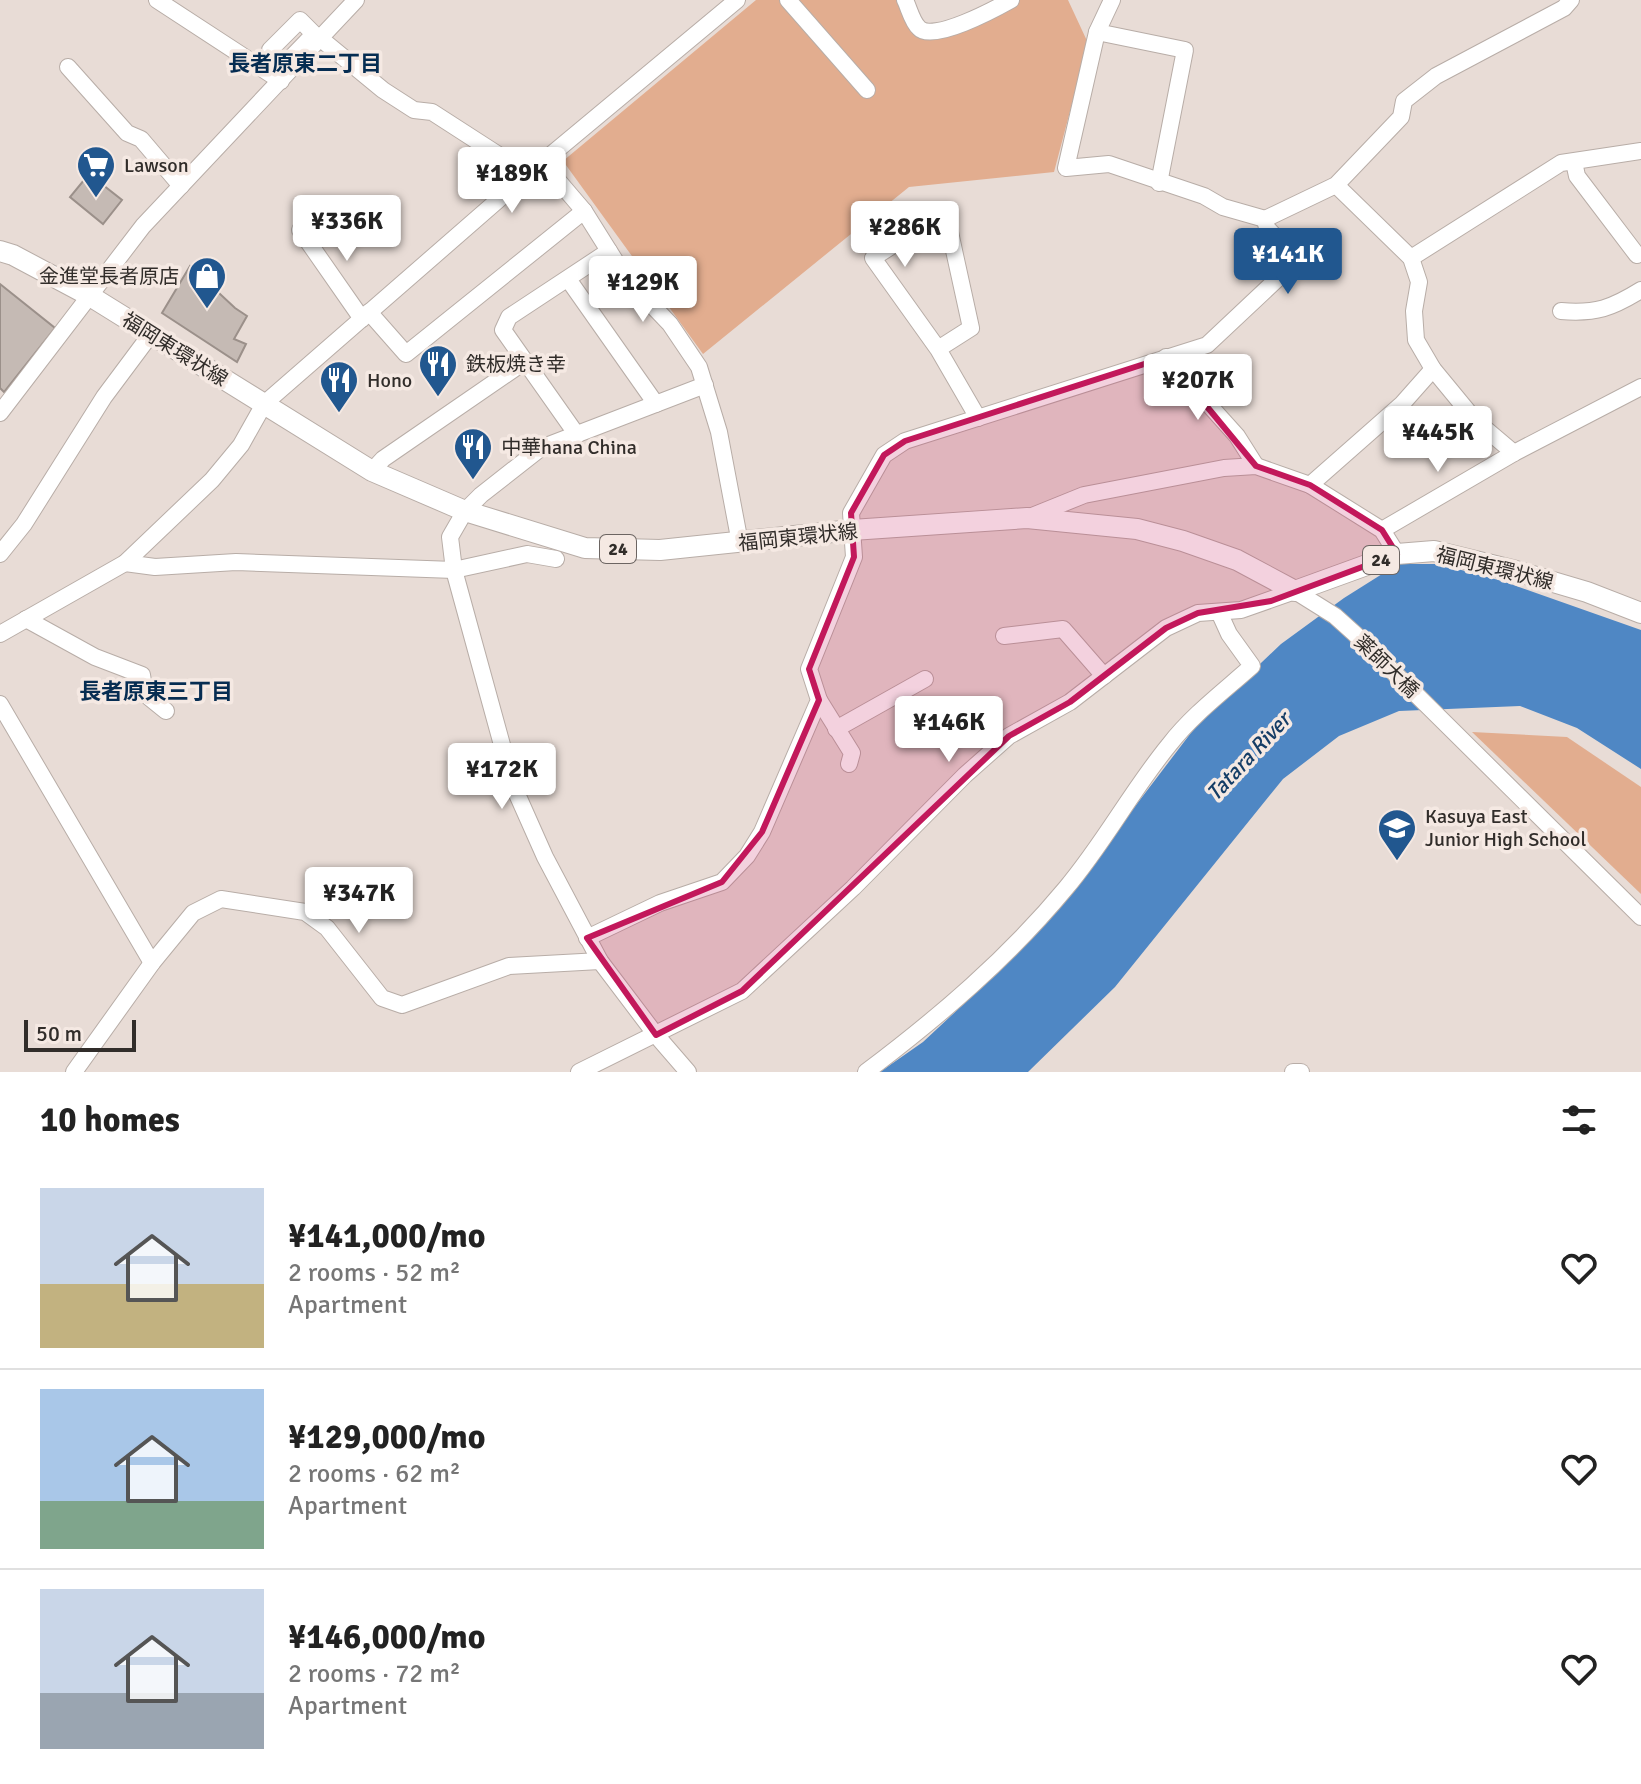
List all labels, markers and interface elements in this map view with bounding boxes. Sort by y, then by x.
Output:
district label: 長者原東二丁目 [228,50,382,77]
supermarket icon: Lawson [75,144,117,199]
pin: ¥189K [456,147,568,215]
place label: Lawson [124,153,189,178]
text: ¥189K [476,157,548,189]
pin: ¥336K [291,195,403,263]
pin: ¥286K [849,201,961,269]
text: ¥336K [311,205,383,237]
text: ¥286K [869,211,941,243]
pin: ¥141K [1232,228,1344,296]
text: ¥141K [1252,238,1324,270]
shop icon: 金進堂長者原店 [186,255,228,310]
pin: ¥129K [587,256,699,324]
place label: 金進堂長者原店 [39,264,179,289]
text: ¥129K [607,266,679,298]
street label: 福岡東環状線 [117,307,232,392]
restaurant icon: 鉄板焼き幸 [417,343,459,398]
place label: 鉄板焼き幸 [466,352,566,377]
pin: ¥207K [1142,354,1254,422]
restaurant icon: Hono [318,359,360,414]
text: ¥207K [1162,364,1234,396]
place label: Hono [367,368,412,393]
pin: ¥445K [1382,406,1494,474]
text: ¥445K [1402,416,1474,448]
restaurant icon: 中華hana China [452,426,494,481]
place label: 中華hana China [501,435,637,460]
street label: 福岡東環状線 [737,519,859,556]
road number: 24 [600,535,636,563]
street label: 福岡東環状線 [1434,542,1556,595]
road number: 24 [1363,546,1399,574]
street label: 薬師大橋 [1349,630,1424,703]
district label: 長者原東三丁目 [79,678,233,705]
pin: ¥146K [893,696,1005,764]
water label: Tatara River [1201,705,1298,806]
text: ¥146K [913,706,985,738]
pin: ¥172K [446,743,558,811]
text: ¥172K [466,753,538,785]
place label: Kasuya East Junior High School [1425,804,1586,852]
school or university icon: Kasuya East Junior High School [1376,807,1418,862]
pin: ¥347K [303,867,415,935]
text: ¥347K [323,877,395,909]
scale bar [24,1016,136,1052]
text: 50 m [36,1020,82,1047]
icon: filters [1557,1098,1601,1142]
text: 10 homes [40,1099,180,1141]
text: ¥141,000/mo [288,1215,486,1257]
icon: home [104,1220,200,1316]
icon: heart [1557,1246,1601,1290]
text: 2 rooms · 52 m² [288,1257,461,1289]
text: Apartment [288,1289,407,1321]
text: ¥129,000/mo [288,1416,486,1458]
icon: home [104,1421,200,1517]
icon: heart [1557,1447,1601,1491]
text: 2 rooms · 62 m² [288,1458,461,1490]
text: Apartment [288,1490,407,1522]
text: ¥146,000/mo [288,1616,486,1658]
icon: home [104,1621,200,1717]
icon: heart [1557,1647,1601,1691]
text: 2 rooms · 72 m² [288,1658,461,1690]
text: Apartment [288,1690,407,1722]

